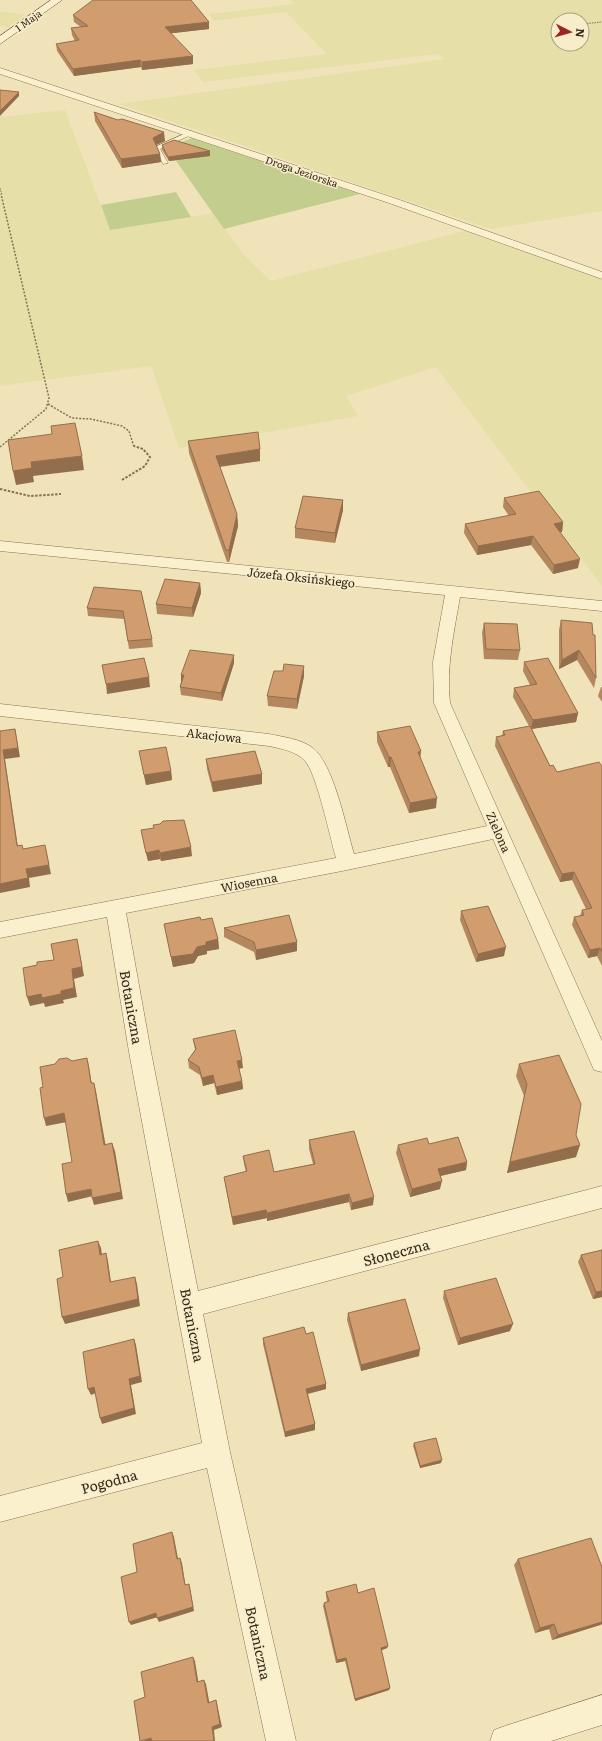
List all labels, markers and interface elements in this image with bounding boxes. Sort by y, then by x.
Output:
street label: 1 Maja [12,5,45,35]
north arrow [550,12,590,52]
text: N [573,28,589,39]
street label: Droga Jeziorska [264,152,341,191]
street label: Józefa Oksińskiego [246,562,356,592]
street label: Akacjowa [185,723,243,747]
street label: Zielona [482,809,516,856]
street label: Wiosenna [219,868,279,896]
street label: Botaniczna [116,968,148,1046]
street label: Słoneczna [361,1233,432,1270]
street label: Botaniczna [176,1286,210,1364]
street label: Pogodna [79,1464,140,1498]
street label: Botaniczna [241,1604,277,1682]

